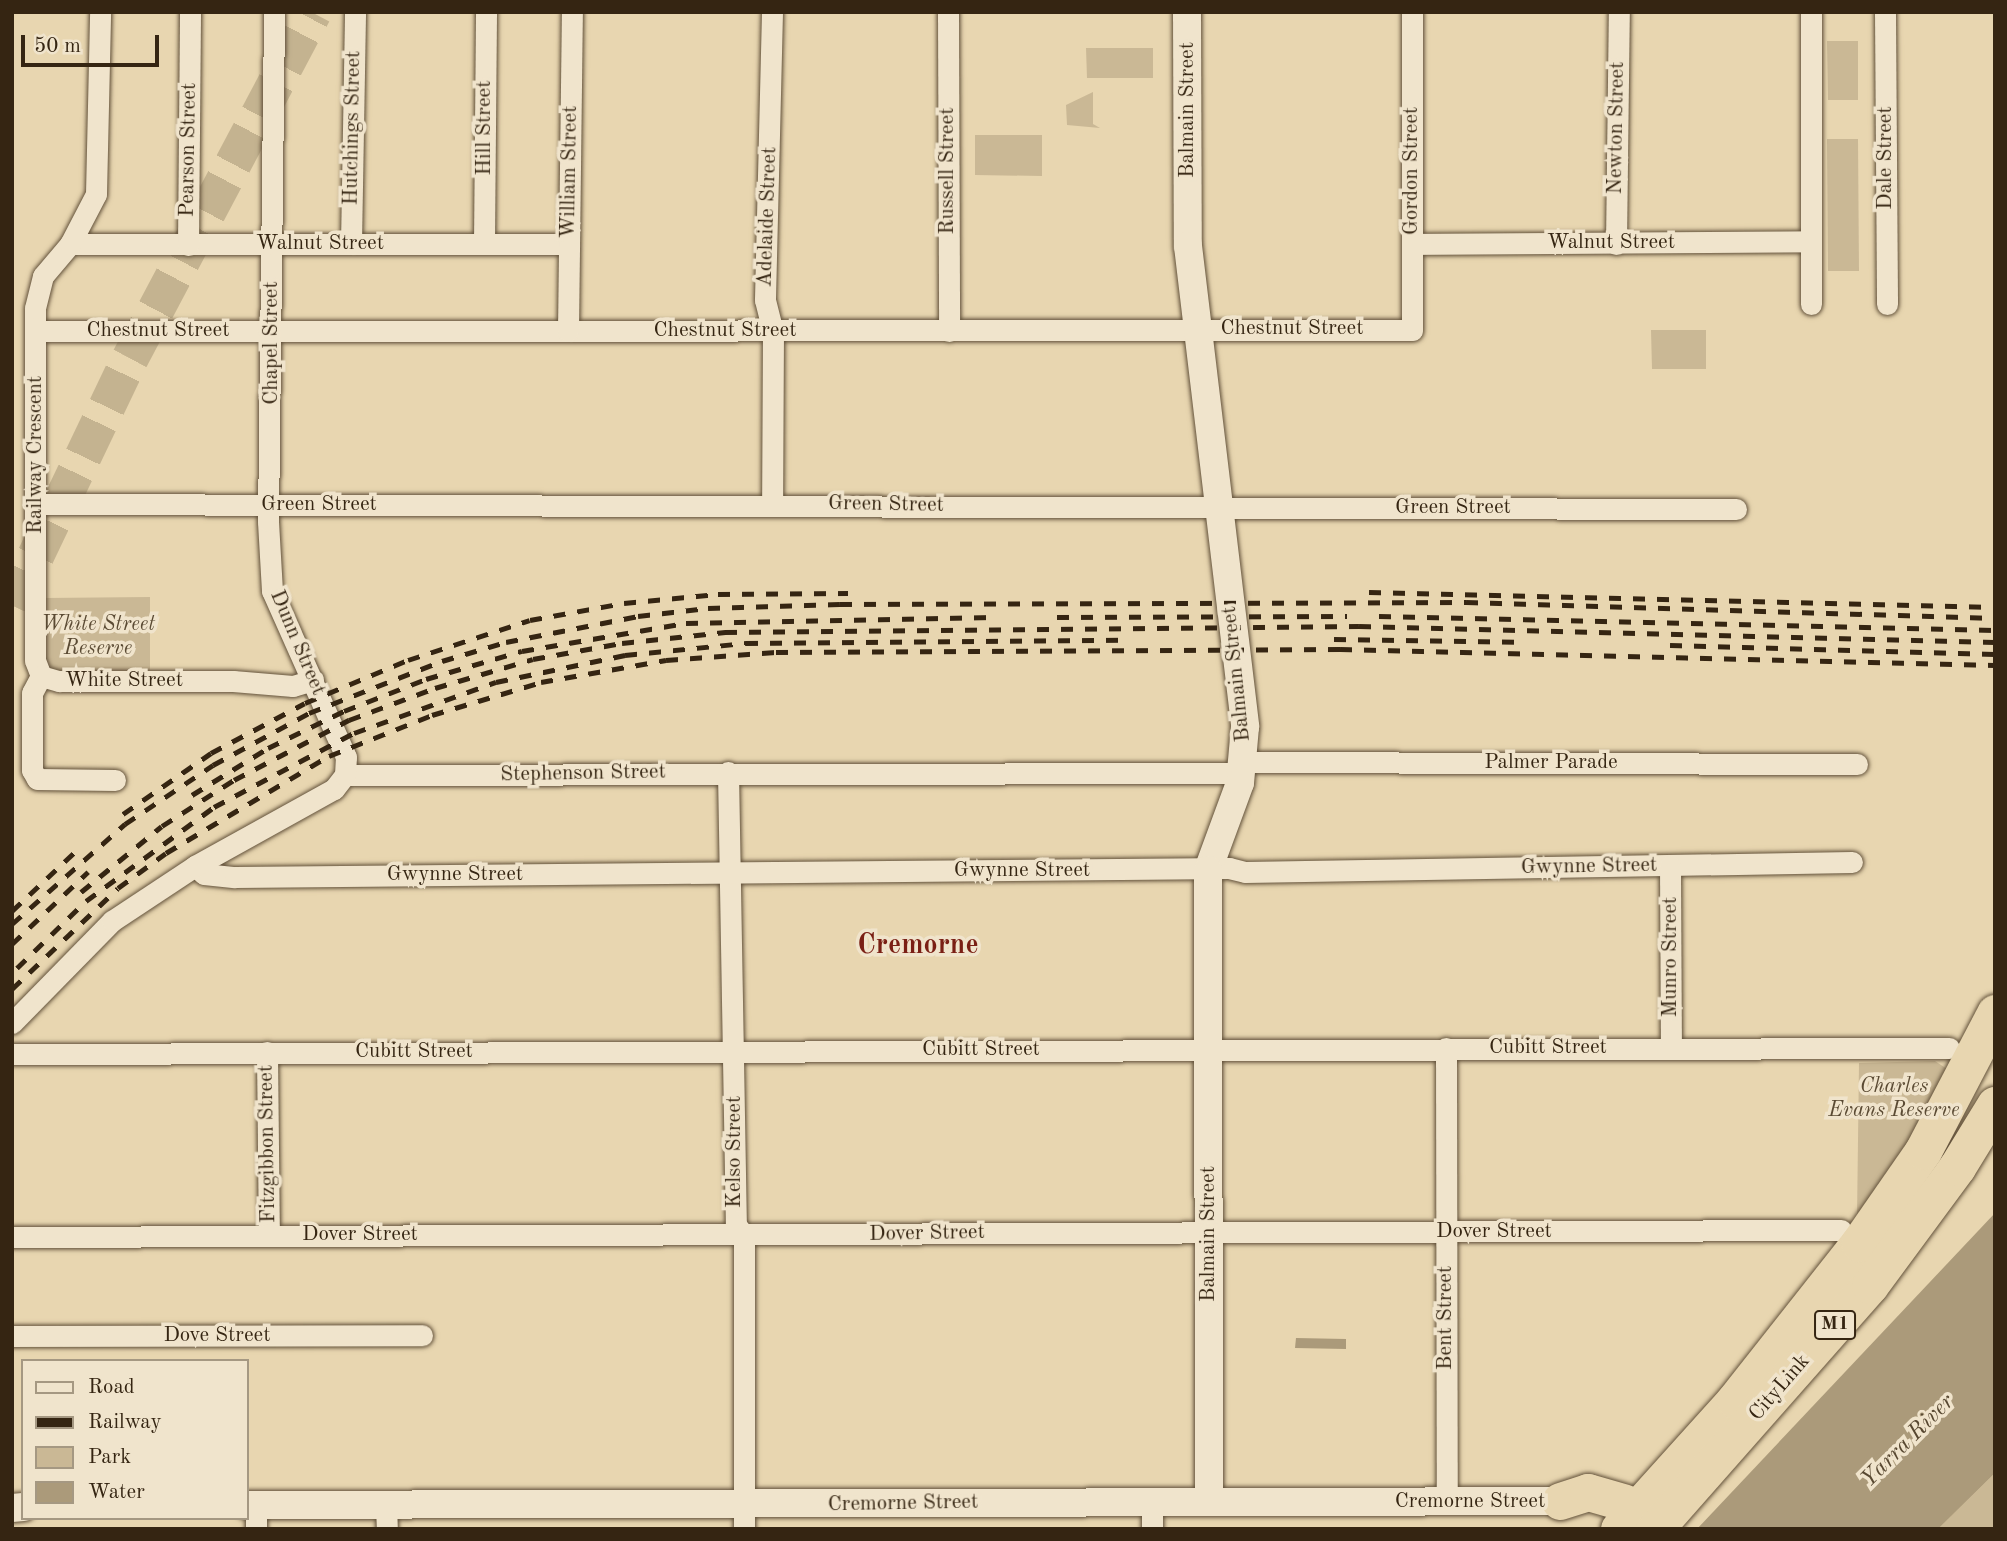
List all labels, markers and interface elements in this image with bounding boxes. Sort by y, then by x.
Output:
scale bar [24,21,163,65]
text: 50 m [34,36,81,57]
street label: Balmain Street [1175,42,1201,178]
street label: Hutchings Street [339,50,367,206]
street label: Newton Street [1603,61,1631,195]
street label: Hill Street [472,80,498,176]
street label: Pearson Street [175,83,203,217]
street label: William Street [556,105,584,239]
street label: Dale Street [1873,106,1899,210]
street label: Russell Street [935,107,961,235]
street label: Gordon Street [1399,107,1425,235]
street label: Adelaide Street [753,146,783,288]
street label: Walnut Street [1547,230,1675,256]
street label: Walnut Street [256,231,384,257]
street label: Chapel Street [259,281,285,405]
street label: Chestnut Street [1220,316,1364,342]
street label: Chestnut Street [86,318,230,344]
street label: Chestnut Street [653,318,797,344]
street label: Railway Crescent [23,376,49,534]
street label: Green Street [828,491,944,519]
street label: Green Street [261,492,377,518]
street label: Green Street [1395,495,1511,521]
street label: Dunn Street [264,587,330,699]
street label: Balmain Street [1217,605,1257,743]
park label: White Street Reserve [41,612,155,662]
street label: White Street [65,668,183,694]
street label: Palmer Parade [1484,750,1618,776]
street label: Stephenson Street [500,760,666,788]
street label: Gwynne Street [1521,853,1657,881]
street label: Gwynne Street [954,858,1090,884]
street label: Gwynne Street [387,862,523,888]
street label: Munro Street [1658,897,1684,1017]
district label: Cremorne [857,929,979,963]
street label: Cubitt Street [1489,1035,1607,1061]
street label: Cubitt Street [922,1037,1040,1063]
street label: Cubitt Street [355,1039,473,1065]
street label: Fitzgibbon Street [254,1065,282,1223]
park label: Charles Evans Reserve [1828,1074,1960,1124]
street label: Kelso Street [722,1096,748,1208]
street label: Balmain Street [1196,1166,1222,1302]
street label: Dover Street [1436,1219,1552,1245]
street label: Dover Street [869,1220,985,1248]
street label: Dover Street [302,1222,418,1248]
street label: Bent Street [1433,1266,1459,1370]
road number: M1 [1814,1310,1856,1340]
street label: Dove Street [163,1323,271,1349]
street label: CityLink [1744,1349,1816,1427]
legend [21,1359,248,1520]
text: Road [88,1377,135,1398]
water label: Yarra River [1856,1389,1960,1493]
text: Railway [88,1412,162,1433]
text: Park [88,1447,131,1468]
text: Water [88,1482,145,1503]
street label: Cremorne Street [1395,1489,1545,1515]
street label: Cremorne Street [828,1490,978,1518]

